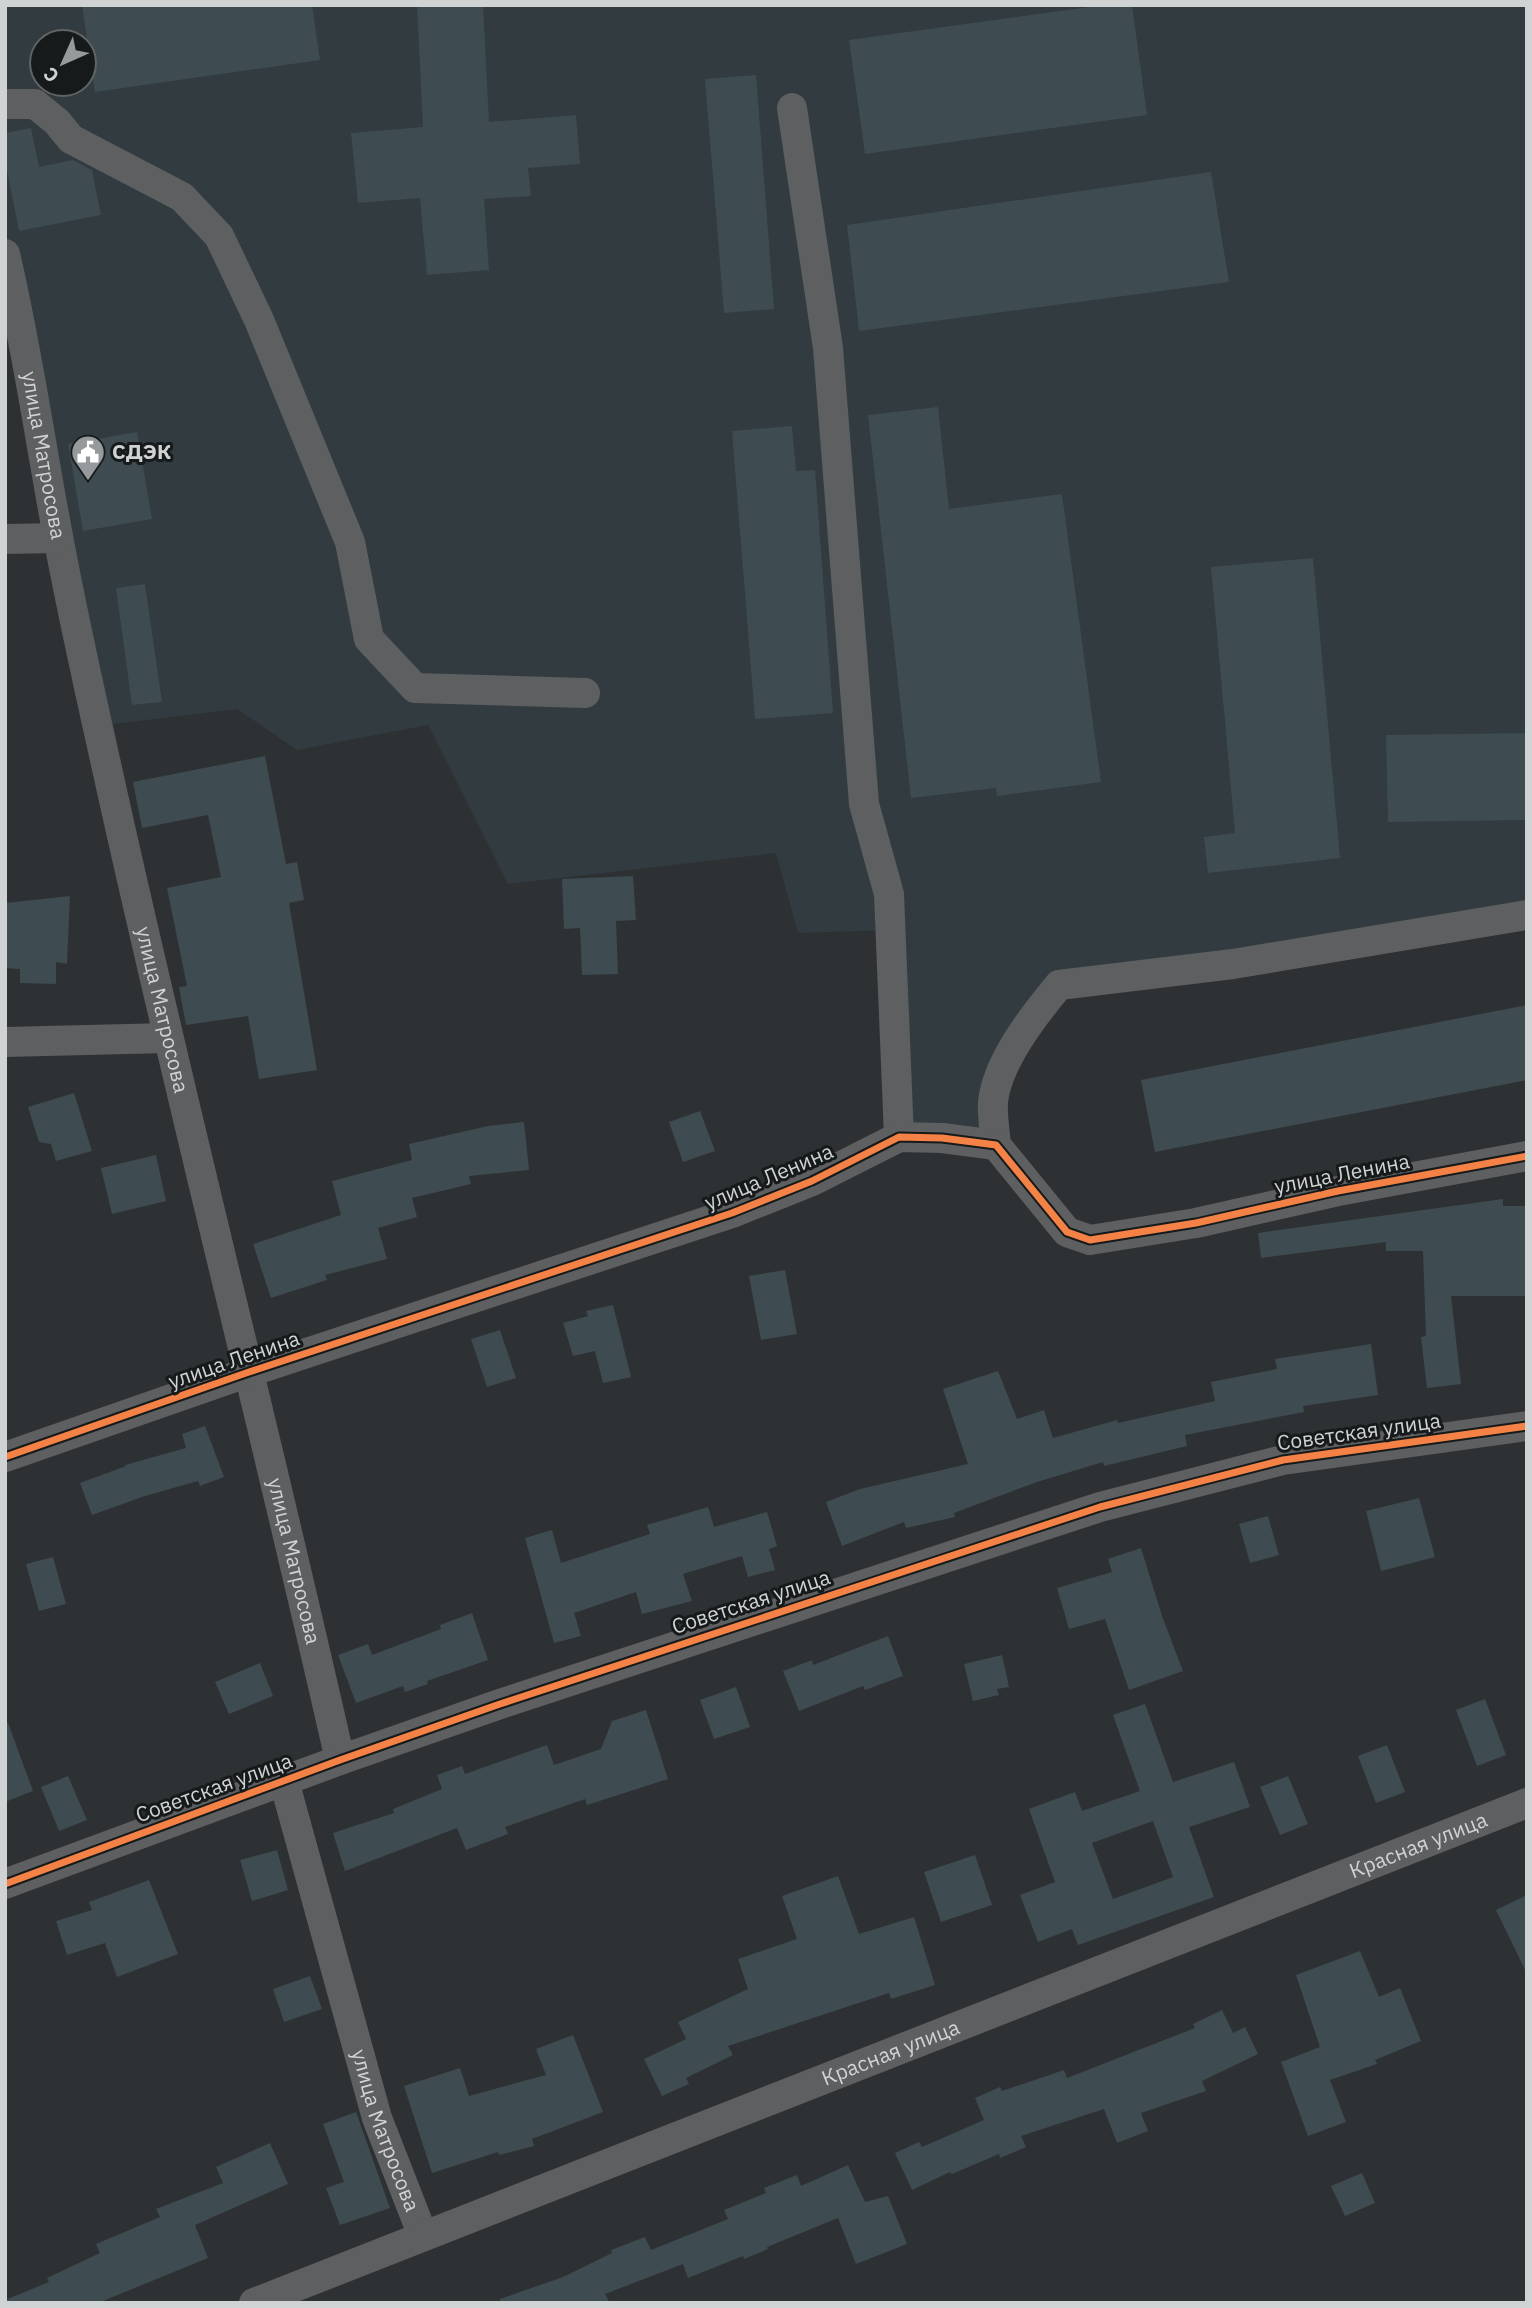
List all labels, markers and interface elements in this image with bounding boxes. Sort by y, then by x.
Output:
north arrow [28,28,98,98]
text: С [38,62,64,88]
street label: улица Матросова [16,369,73,541]
public building icon: СДЭК [69,433,107,482]
place label: СДЭК [112,437,171,465]
street label: улица Матросова [130,924,196,1095]
street label: улица Ленина [700,1136,837,1216]
street label: улица Ленина [1272,1146,1412,1200]
street label: улица Ленина [164,1323,303,1395]
street label: Советская улица [1275,1406,1442,1456]
street label: улица Матросова [262,1475,328,1647]
street label: Советская улица [668,1562,833,1640]
street label: Советская улица [131,1746,296,1828]
street label: Красная улица [1345,1805,1491,1884]
street label: Красная улица [817,2012,963,2092]
street label: улица Матросова [346,2046,427,2215]

